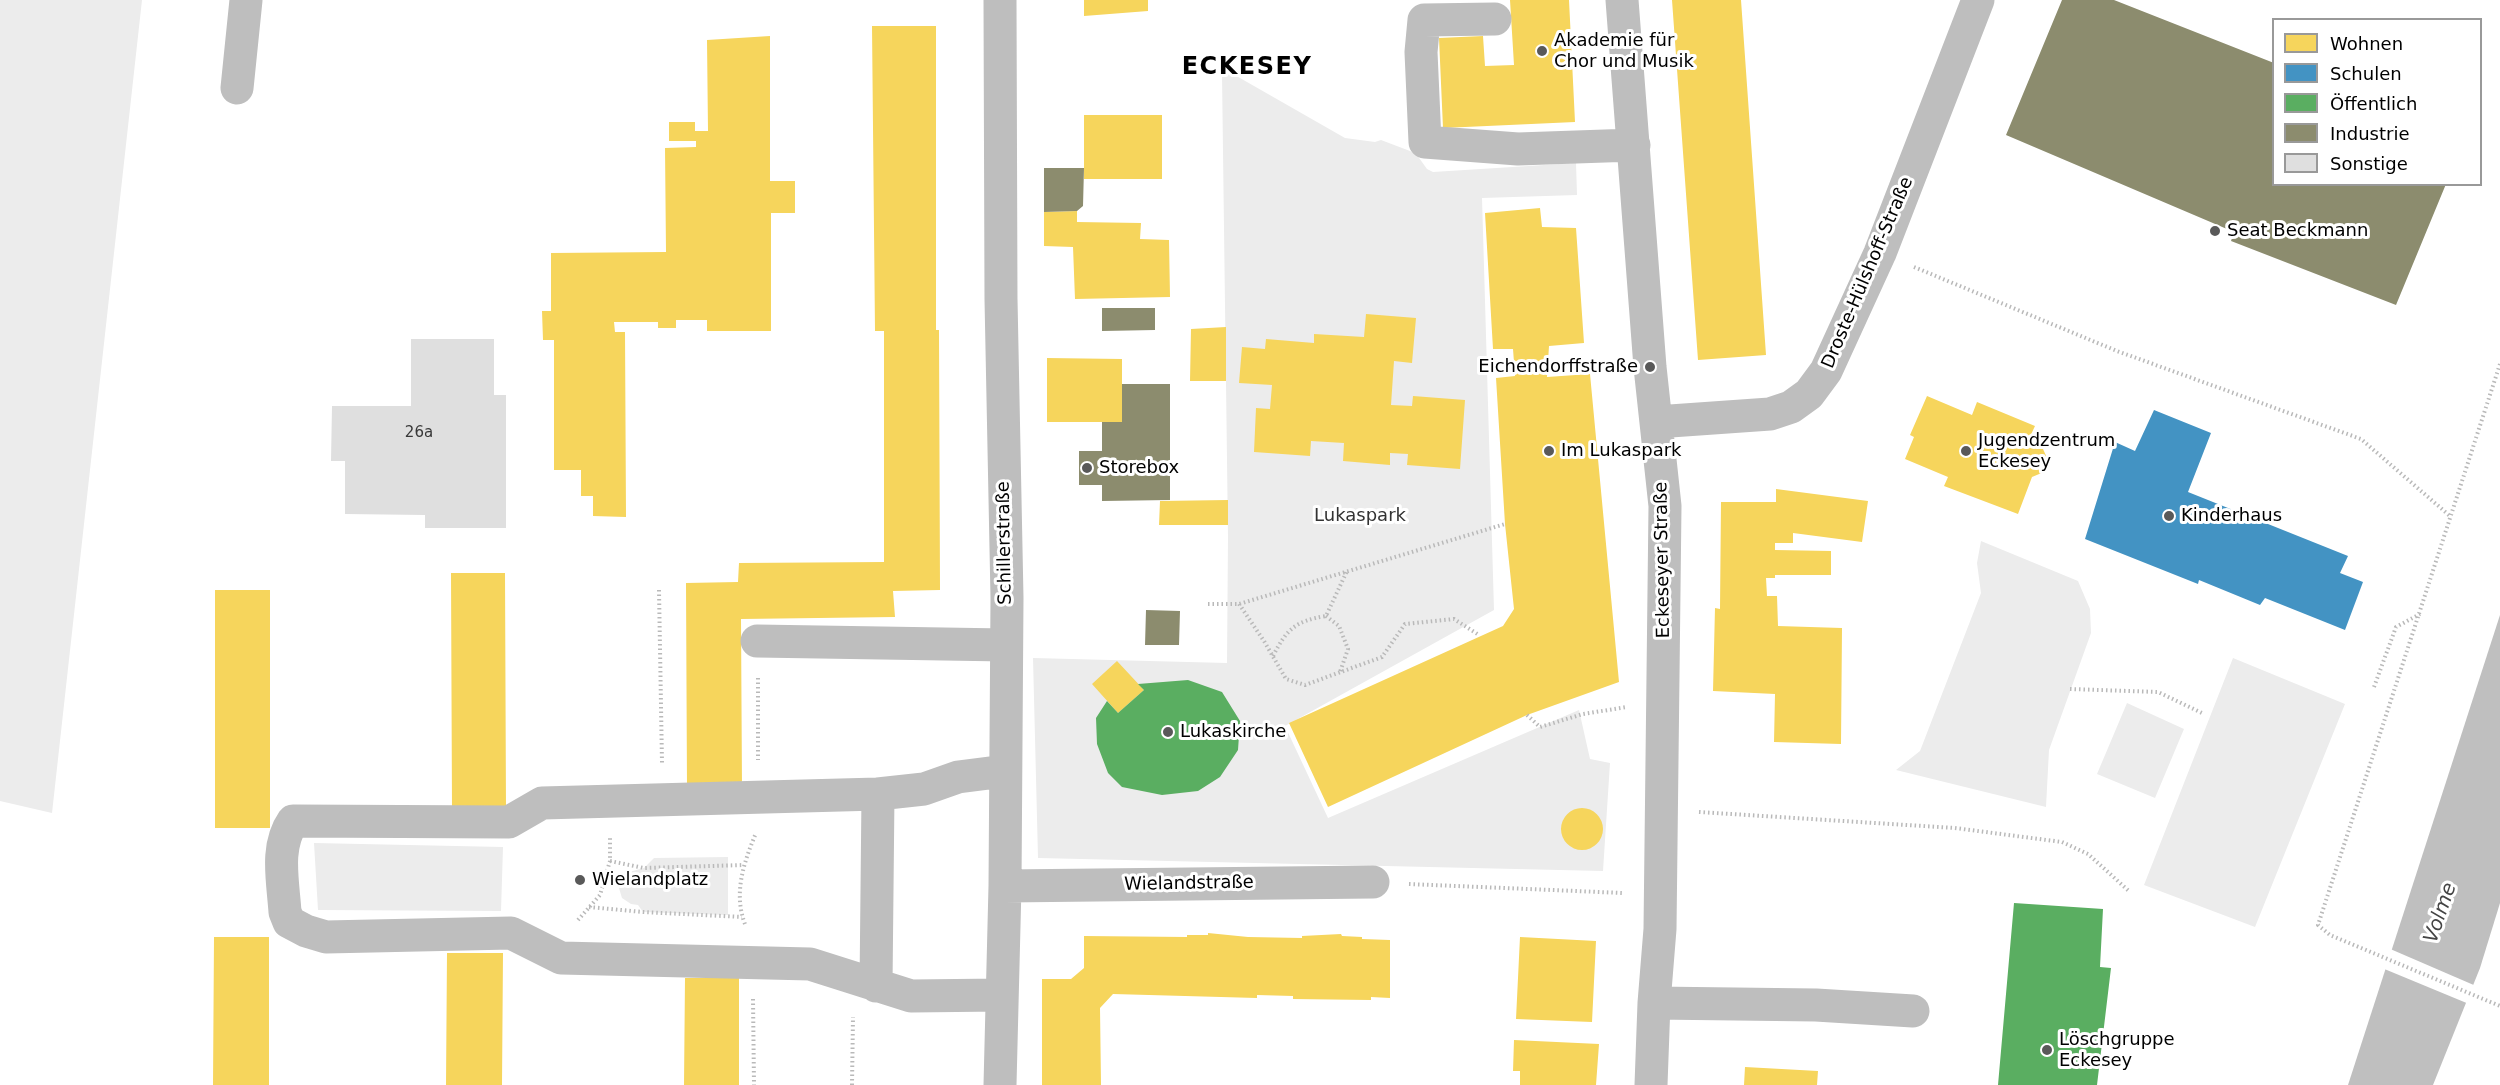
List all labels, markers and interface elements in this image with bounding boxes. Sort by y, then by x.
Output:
legend [2272,18,2482,186]
place label: Akademie für Chor und Musik [1554,30,1694,72]
text: Wohnen [2330,33,2403,54]
marker: Akademie für Chor und Musik [1535,44,1549,58]
district label: ECKESEY [1182,54,1312,82]
text: Schulen [2330,63,2402,84]
text: Öffentlich [2330,93,2417,114]
text: Industrie [2330,123,2409,144]
text: Sonstige [2330,153,2408,174]
street label: Droste-Hülshoff-Straße [1818,174,1918,372]
place label: Seat Beckmann [2227,220,2368,242]
marker: Seat Beckmann [2208,224,2222,238]
place label: Eichendorffstraße [1478,356,1638,378]
marker: Eichendorffstraße [1643,360,1657,374]
house number: 26a [405,424,433,442]
place label: Jugendzentrum Eckesey [1978,430,2115,472]
place label: Im Lukaspark [1561,440,1681,462]
marker: Im Lukaspark [1542,444,1556,458]
marker: Jugendzentrum Eckesey [1959,444,1973,458]
place label: Storebox [1099,457,1179,479]
marker: Storebox [1080,461,1094,475]
street label: Schillerstraße [993,481,1017,605]
street label: Eckeseyer Straße [1651,481,1675,639]
park label: Lukaspark [1314,505,1406,527]
place label: Kinderhaus [2181,505,2282,527]
marker: Kinderhaus [2162,509,2176,523]
place label: Lukaskirche [1180,721,1286,743]
marker: Lukaskirche [1161,725,1175,739]
place label: Wielandplatz [592,869,708,891]
street label: Wielandstraße [1124,872,1254,896]
marker: Wielandplatz [573,873,587,887]
water label: Volme [2420,880,2462,946]
place label: Löschgruppe Eckesey [2059,1029,2175,1072]
marker: Löschgruppe Eckesey [2040,1043,2054,1057]

